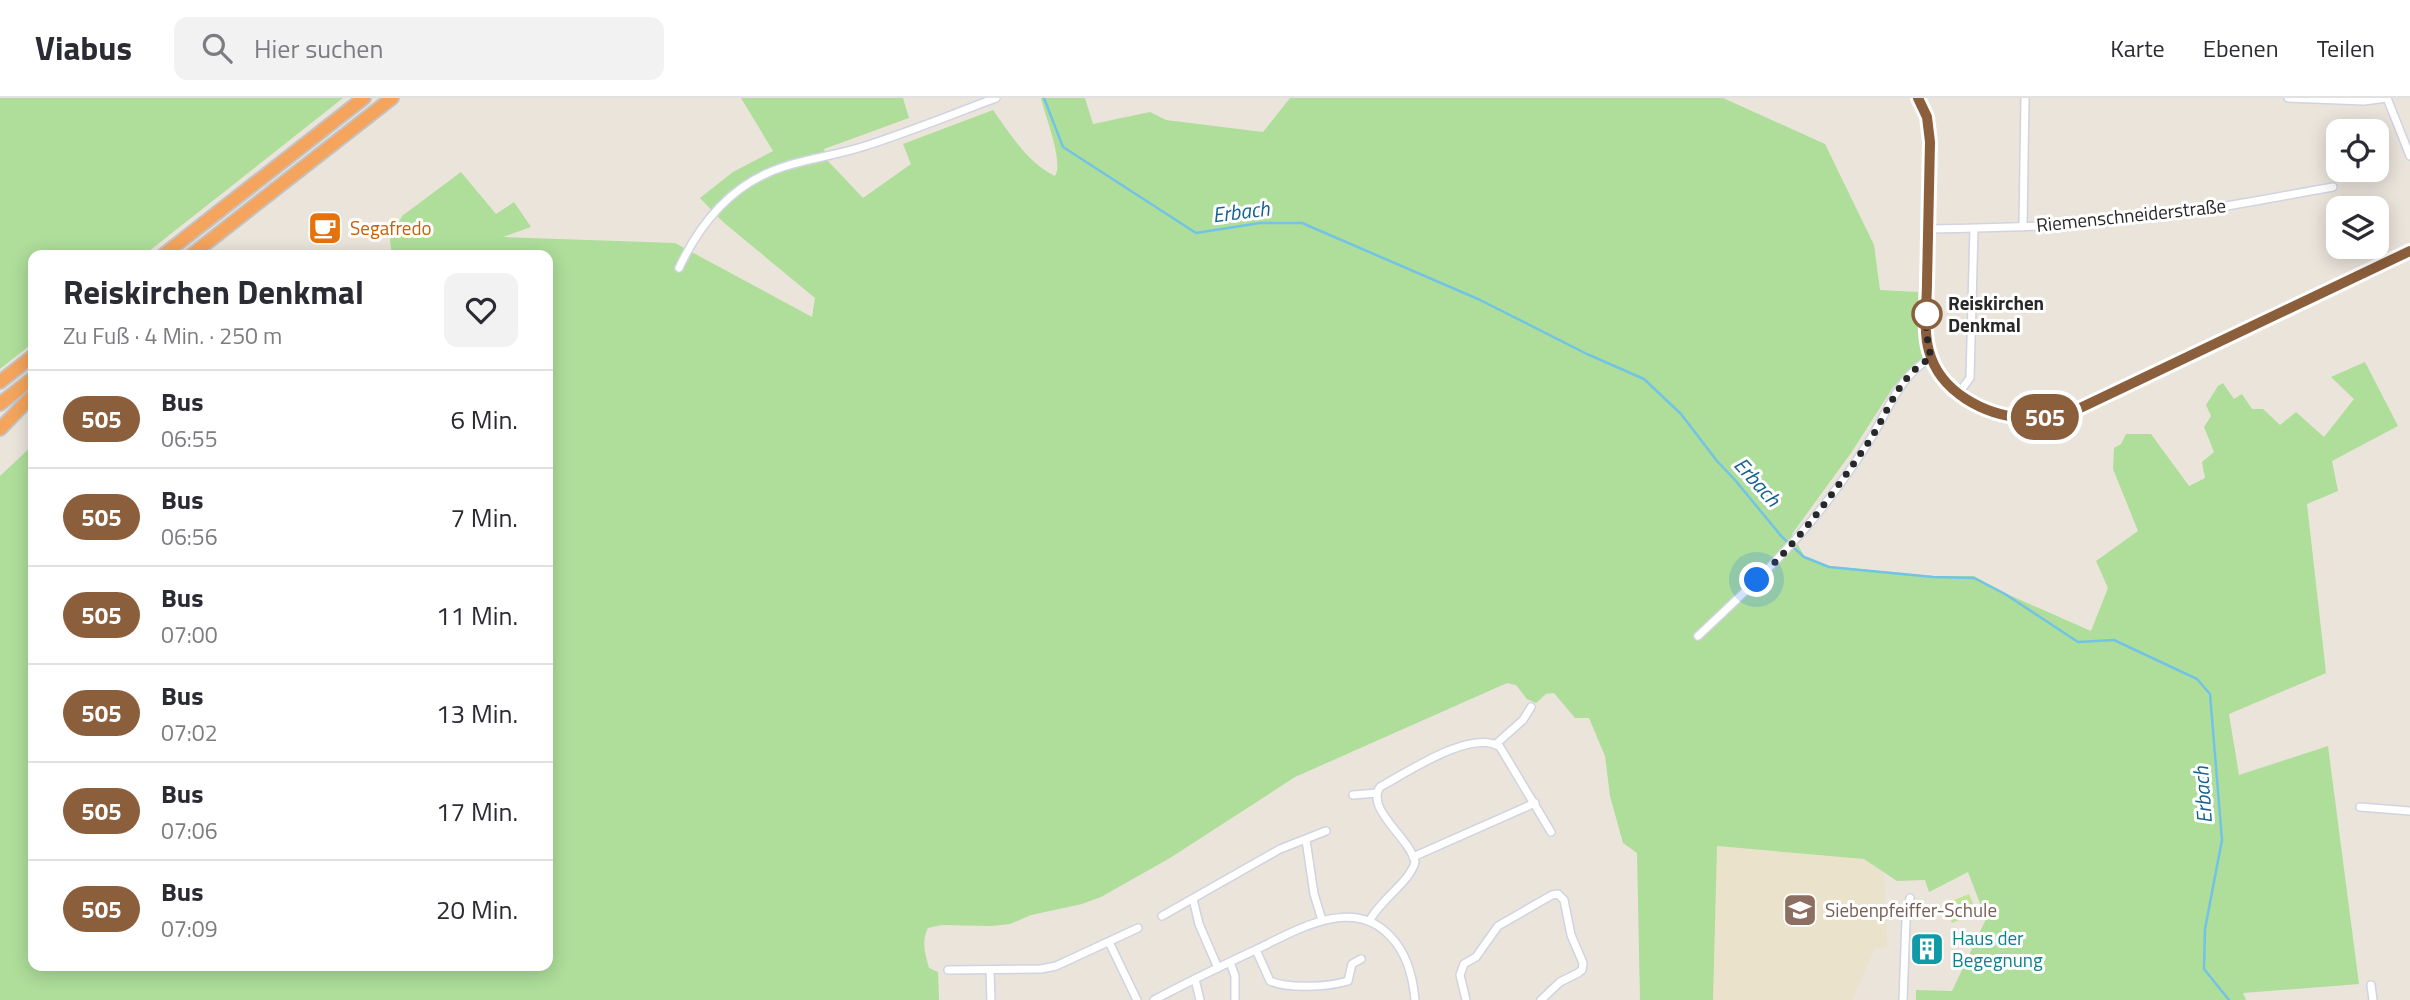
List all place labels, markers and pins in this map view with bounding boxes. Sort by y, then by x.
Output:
cafe icon: Segafredo [306,209,344,247]
place label: Segafredo [350,213,432,242]
place label: Reiskirchen Denkmal [1948,288,2044,339]
marker: Reiskirchen Denkmal [1912,299,1942,329]
school or university icon: Siebenpfeiffer-Schule [1781,891,1819,929]
place label: Siebenpfeiffer-Schule [1825,895,1997,924]
place label: Haus der Begegnung [1952,923,2043,974]
building icon: Haus der Begegnung [1908,930,1946,968]

